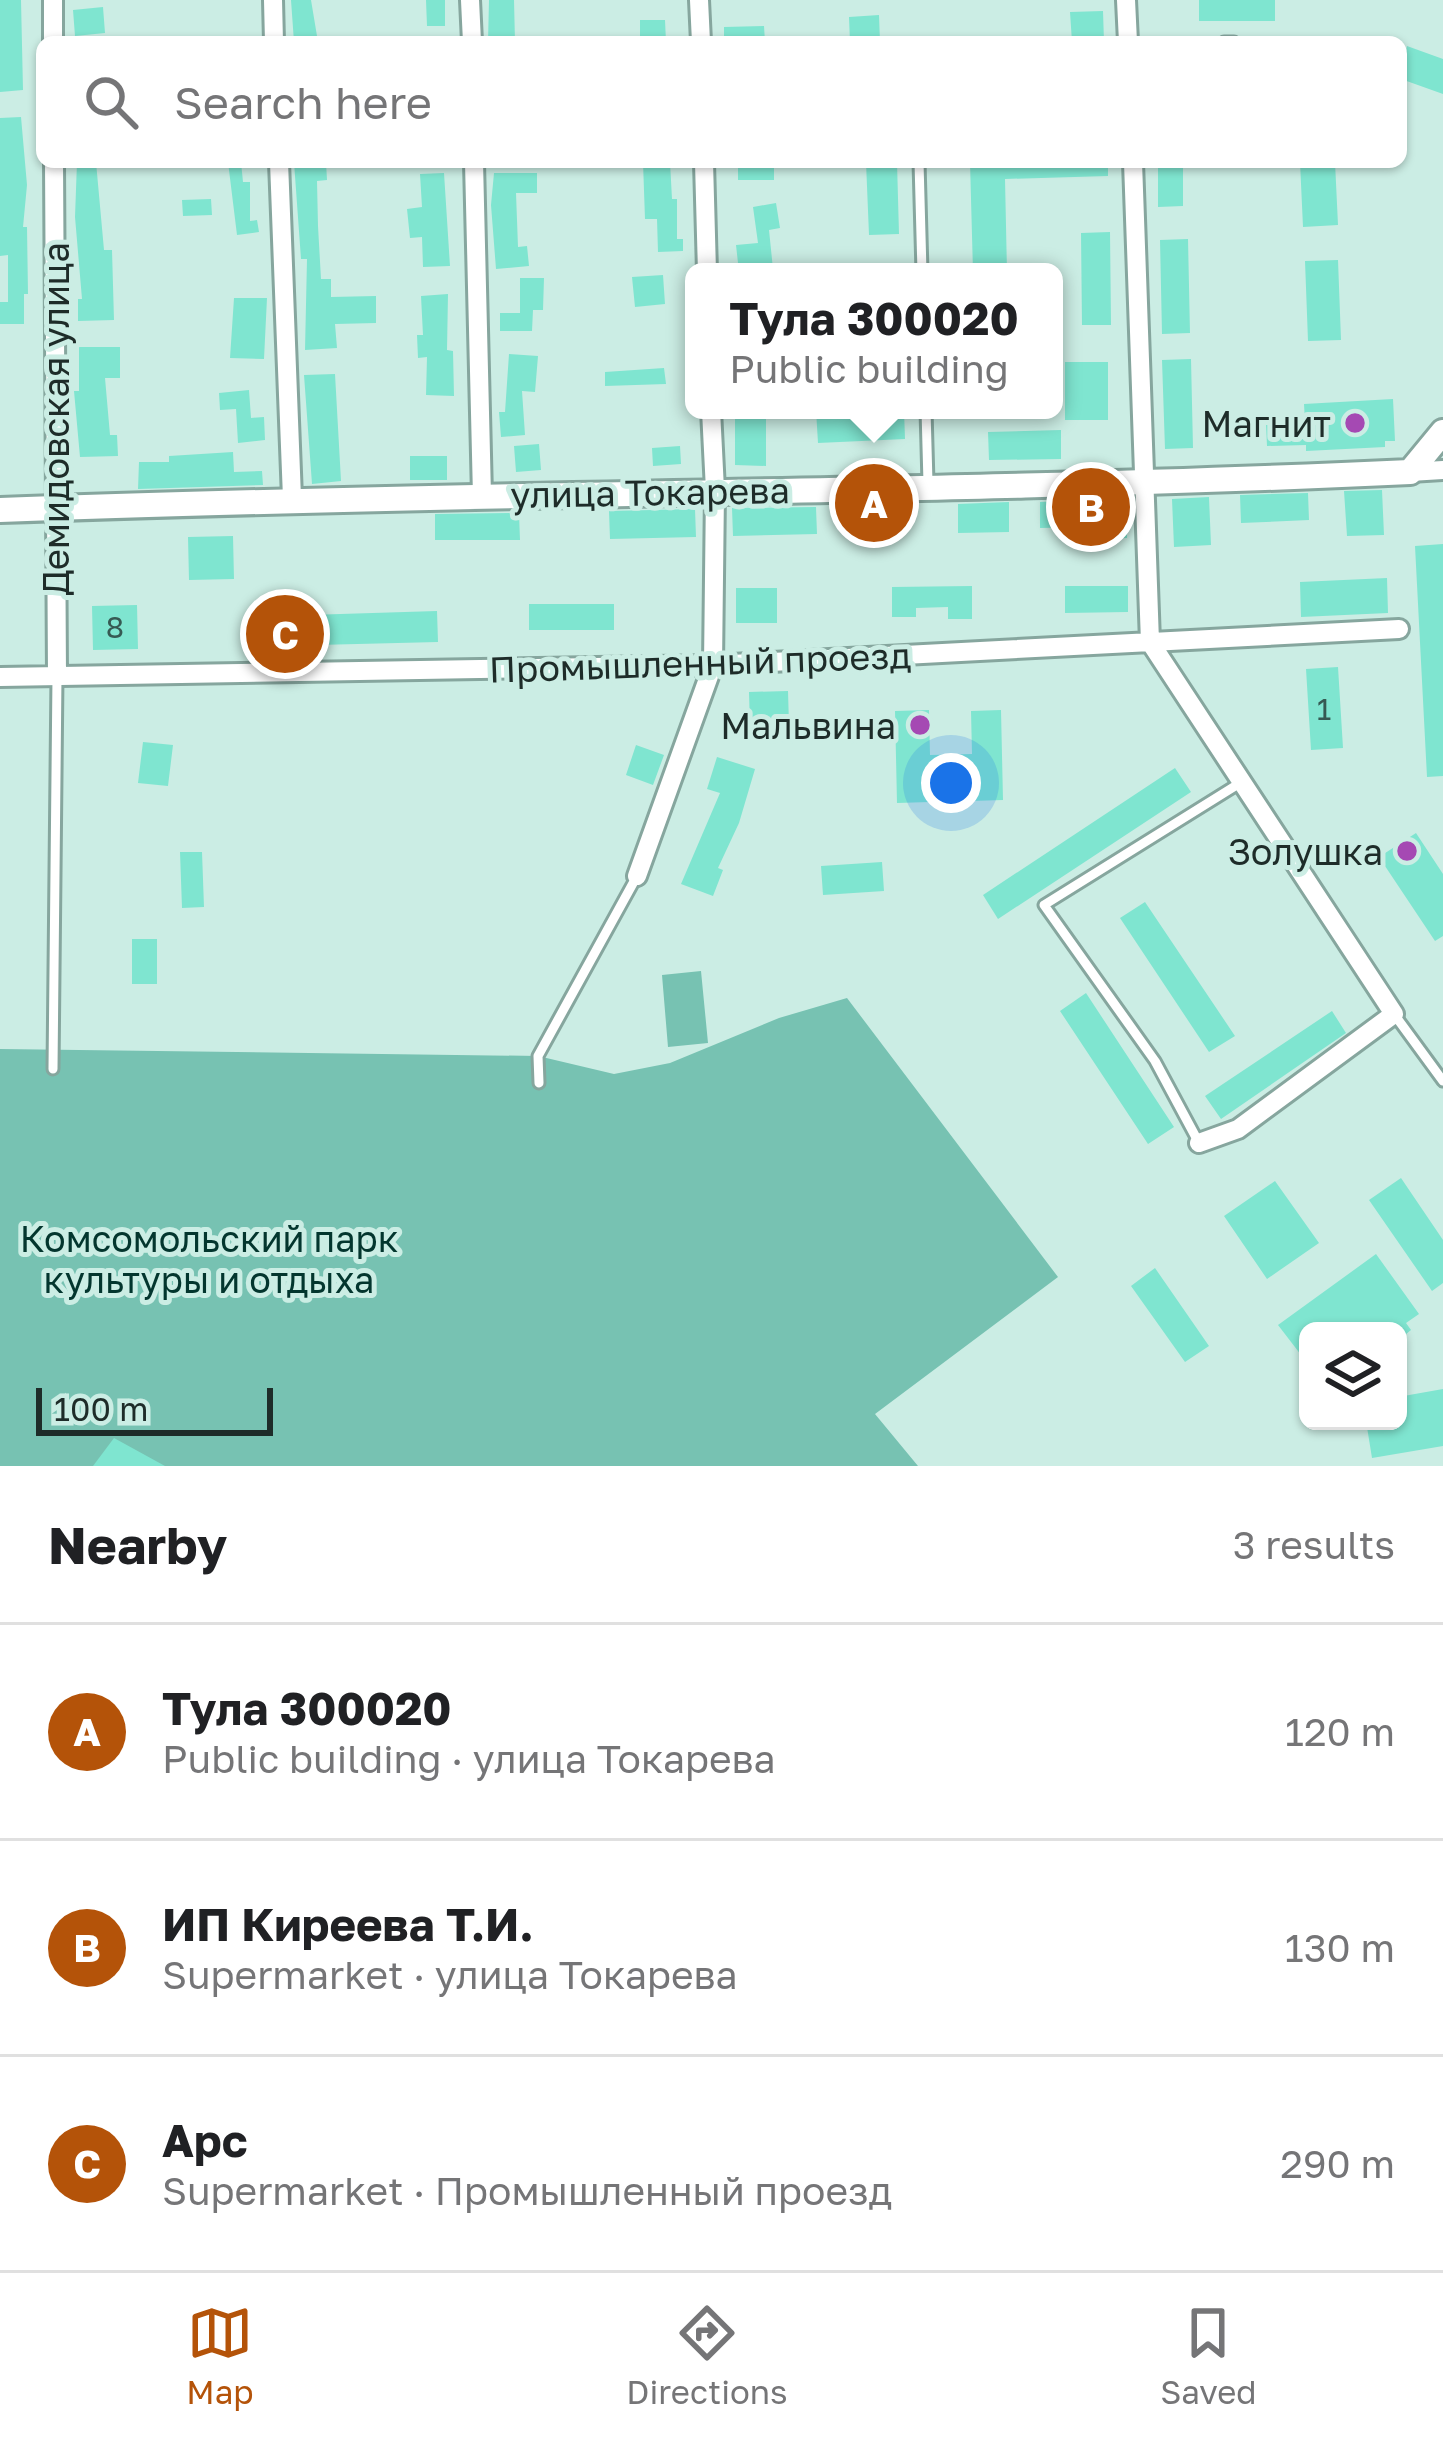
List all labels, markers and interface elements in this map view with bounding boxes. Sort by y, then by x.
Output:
search box [36,36,1407,168]
icon: search [78,69,144,135]
text: Search here [174,75,432,129]
street label: Демидовская улица [34,242,77,596]
popup [685,263,1063,419]
text: Тула 300020 [729,291,1019,345]
text: Public building [729,345,1009,392]
place label: Магнит [1202,402,1331,445]
marker: Магнит [1342,410,1368,436]
pin: A [835,458,913,548]
pin: B [1052,462,1130,552]
street label: улица Токарева [510,468,790,516]
pin: C [246,589,324,679]
house number: 8 [106,609,124,645]
street label: Промышленный проезд [488,633,912,691]
house number: 1 [1317,691,1331,727]
place label: Мальвина [720,704,896,747]
marker: Мальвина [907,712,933,738]
your location [921,753,981,813]
place label: Золушка [1228,830,1383,873]
marker: Золушка [1394,838,1420,864]
park label: Комсомольский парк культуры и отдыха [20,1217,398,1301]
map controls [1299,1322,1407,1430]
button: layers [1299,1322,1407,1430]
scale bar [36,1382,273,1435]
text: 100 m [54,1389,148,1428]
text: Nearby [48,1514,227,1575]
text: 3 results [1233,1521,1395,1568]
text: Тула 300020 [162,1681,452,1735]
text: A [73,1708,101,1755]
text: 120 m [1285,1708,1395,1755]
text: Public building · улица Токарева [162,1735,776,1782]
text: ИП Киреева Т.И. [162,1897,534,1951]
text: B [73,1924,101,1971]
text: 130 m [1285,1924,1395,1971]
text: Supermarket · улица Токарева [162,1951,738,1998]
text: Арс [162,2113,248,2167]
text: C [73,2140,101,2187]
text: 290 m [1280,2140,1395,2187]
text: Supermarket · Промышленный проезд [162,2167,892,2214]
tab: Map [186,2300,254,2411]
tab: Directions [626,2300,788,2411]
tab: Saved [1160,2300,1257,2411]

